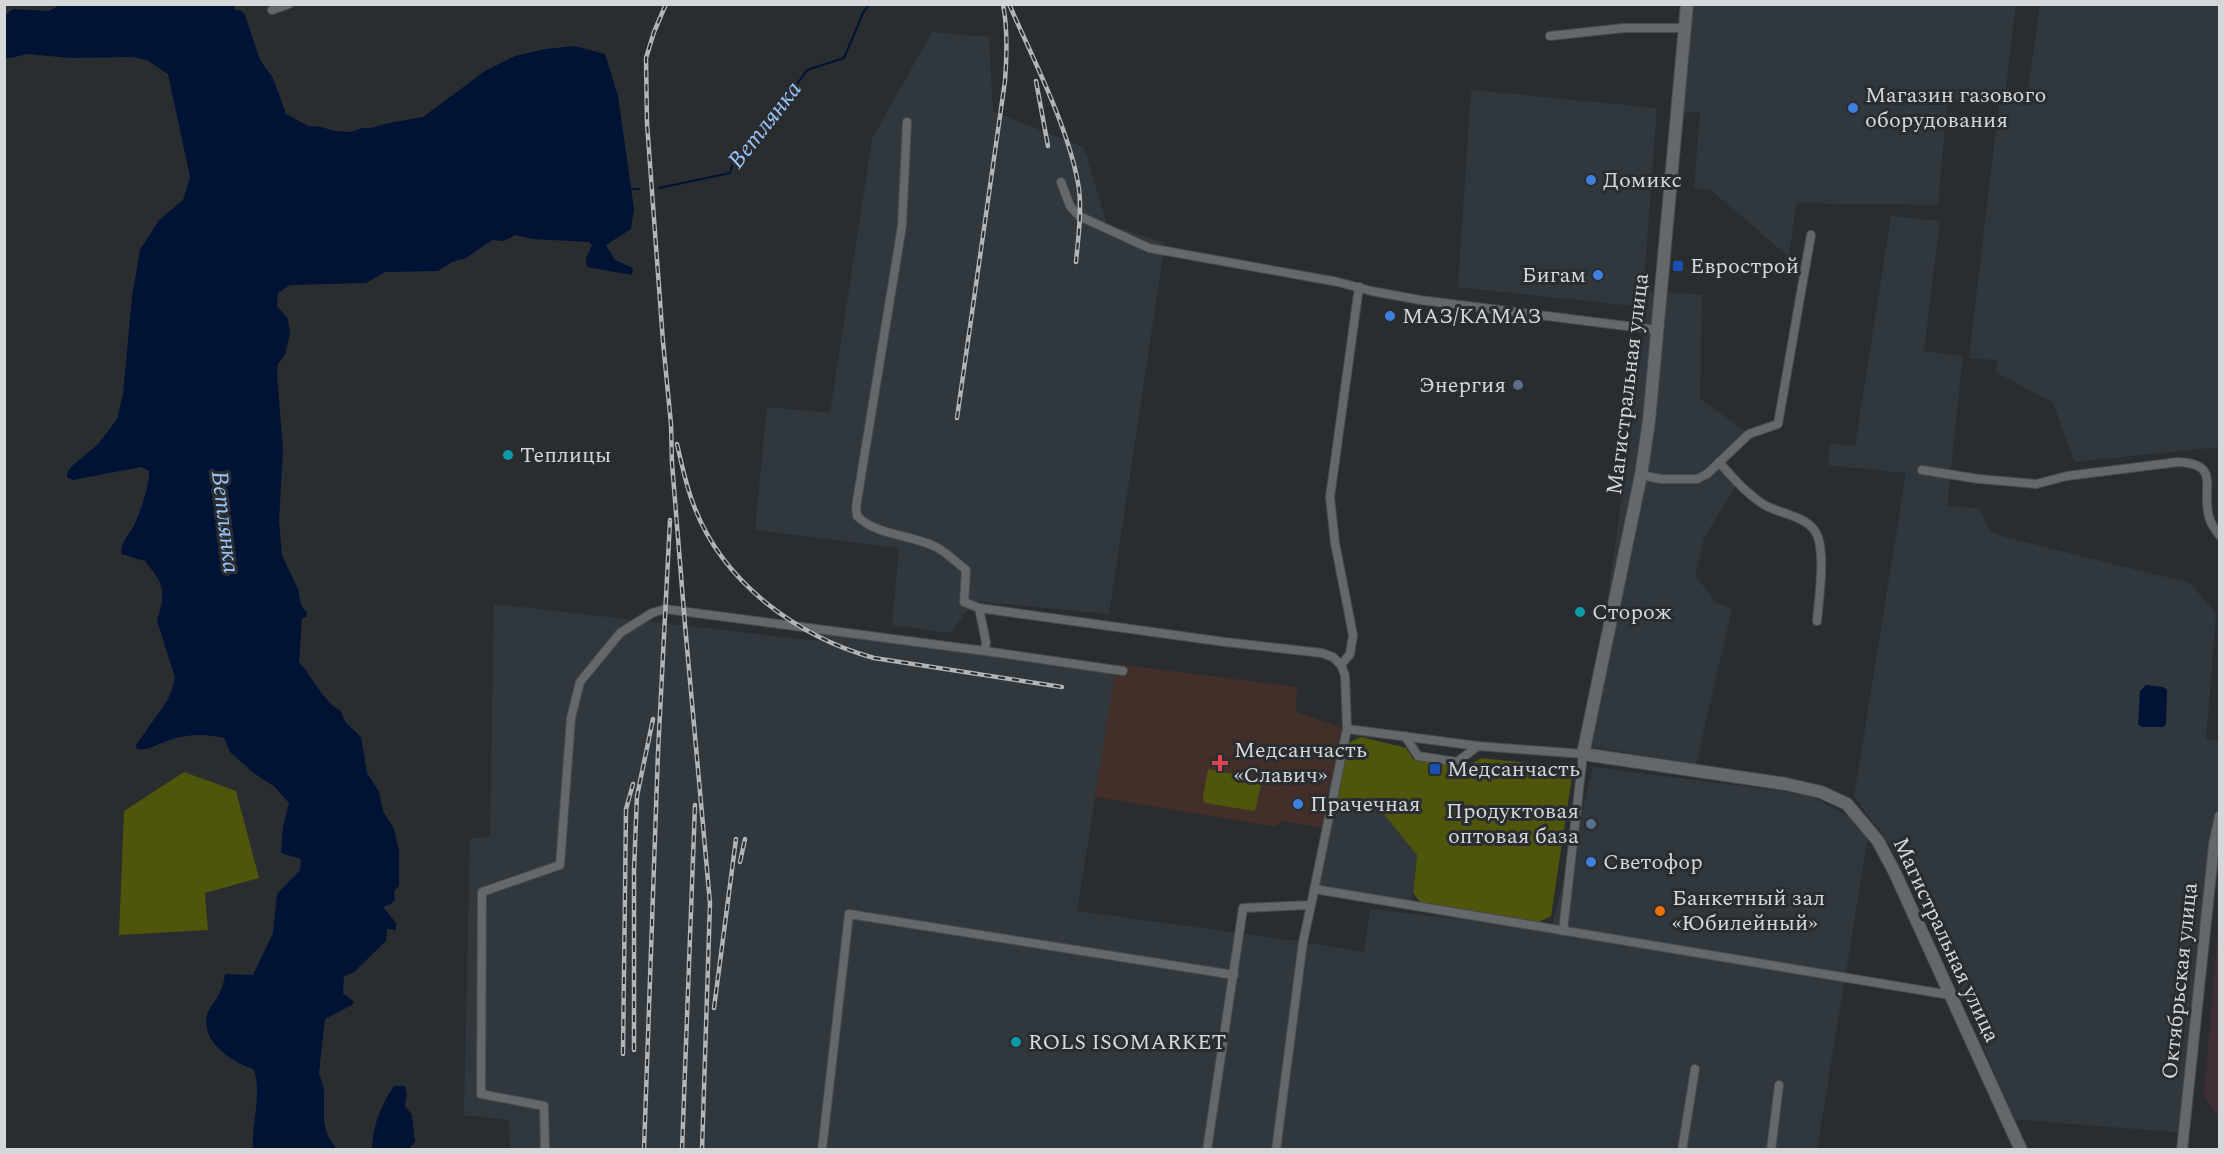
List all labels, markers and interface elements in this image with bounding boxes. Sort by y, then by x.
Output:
water label: Ветлянка [719,73,811,177]
place label: Магазин газового оборудования [1865,79,2046,137]
marker: Магазин газового оборудования [1846,101,1860,115]
place label: Домикс [1603,164,1682,197]
marker: Домикс [1584,173,1598,187]
place label: Еврострой [1690,250,1799,283]
place label: Бигам [1522,259,1586,292]
marker: Еврострой [1671,259,1685,273]
marker: Бигам [1591,268,1605,282]
street label: Магистральная улица [1598,271,1658,497]
place label: МАЗ/КАМАЗ [1402,300,1542,333]
marker: МАЗ/КАМАЗ [1383,309,1397,323]
place label: Энергия [1419,369,1506,402]
marker: Энергия [1511,378,1525,392]
place label: Теплицы [520,439,611,472]
marker: Теплицы [501,448,515,462]
water label: Ветлянка [201,469,249,575]
place label: Сторож [1592,596,1672,629]
marker: Сторож [1573,605,1587,619]
place label: Медсанчасть «Славич» [1234,734,1367,792]
place label: Медсанчасть [1447,753,1580,786]
marker: Медсанчасть «Славич» [1211,754,1229,772]
marker: Медсанчасть [1428,762,1442,776]
place label: Прачечная [1310,788,1421,821]
place label: Продуктовая оптовая база [1446,795,1579,853]
marker: Прачечная [1291,797,1305,811]
marker: Продуктовая оптовая база [1584,817,1598,831]
street label: Магистральная улица [1884,832,2008,1048]
place label: Светофор [1603,846,1703,879]
marker: Светофор [1584,855,1598,869]
street label: Октябрьская улица [2153,881,2207,1081]
place label: Банкетный зал «Юбилейный» [1672,882,1825,940]
marker: Банкетный зал «Юбилейный» [1653,904,1667,918]
place label: ROLS ISOMARKET [1028,1026,1226,1059]
marker: ROLS ISOMARKET [1009,1035,1023,1049]

